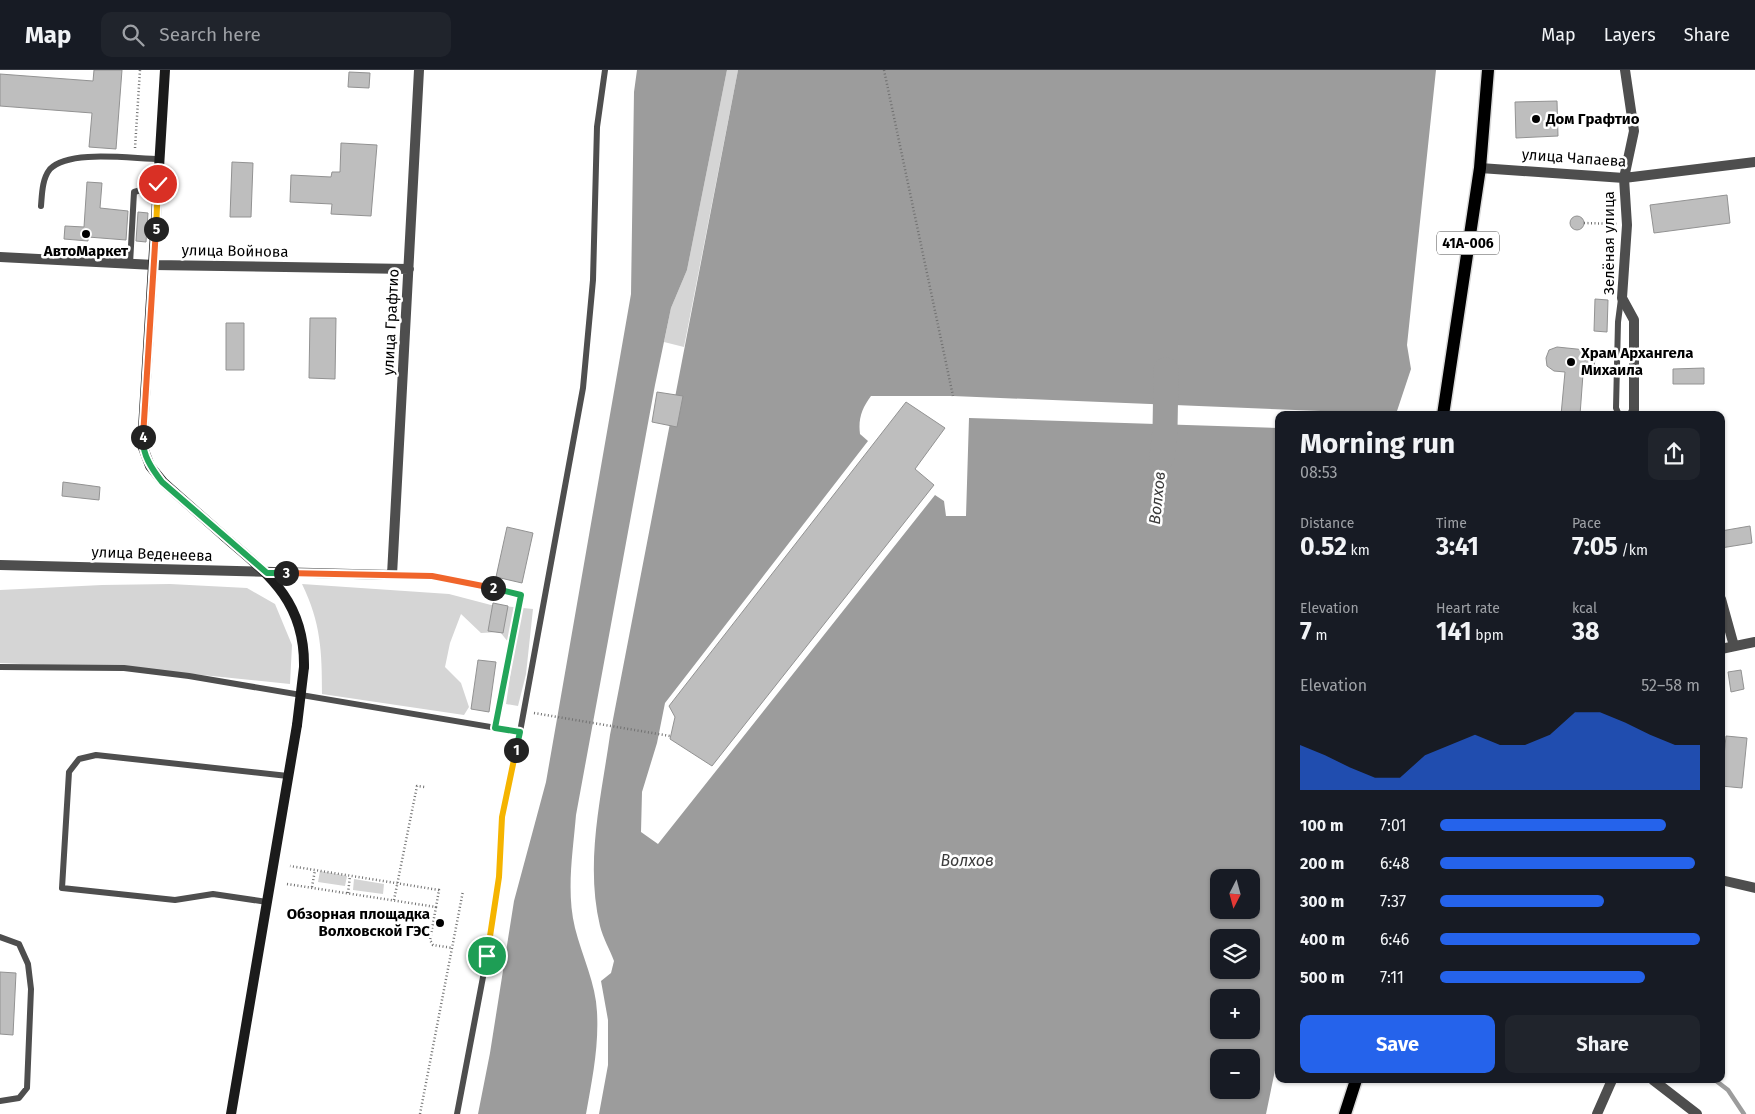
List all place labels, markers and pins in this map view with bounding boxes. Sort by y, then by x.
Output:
place label: Дом Графтио [1545,110,1640,128]
marker: Дом Графтио [1530,113,1542,125]
pin [137,163,179,205]
pin: 5 [144,216,168,242]
marker: АвтоМаркет [80,228,92,240]
place label: АвтоМаркет [43,242,129,260]
place label: Храм Архангела Михаила [1580,344,1693,379]
marker: Храм Архангела Михаила [1565,356,1577,368]
pin: 4 [130,424,156,450]
pin: 3 [274,560,298,586]
pin: 2 [480,576,506,600]
pin: 1 [504,738,528,762]
place label: Обзорная площадка Волховской ГЭС [287,905,430,940]
marker: Обзорная площадка Волховской ГЭС [434,917,446,929]
pin [466,935,508,977]

